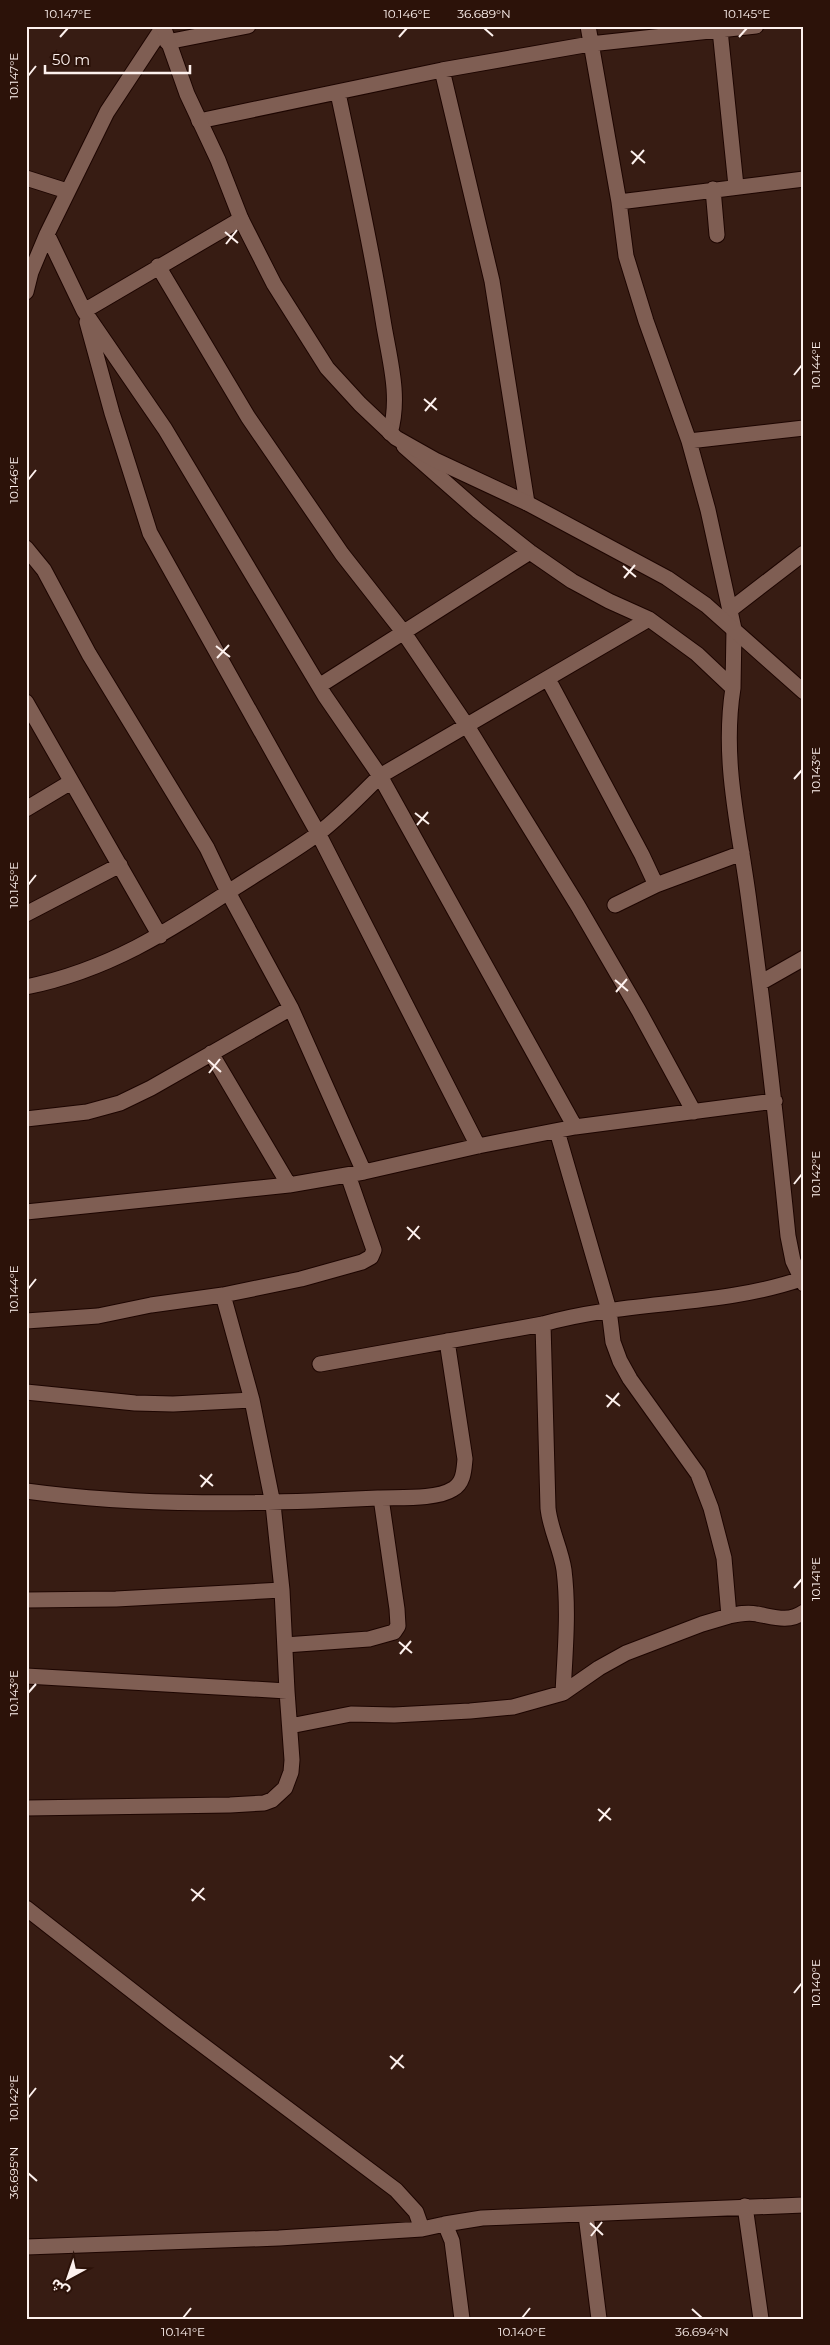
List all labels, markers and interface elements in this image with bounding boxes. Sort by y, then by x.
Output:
text: 10.147°E [45,6,91,21]
text: 10.146°E [384,6,430,21]
text: 36.689°N [457,6,511,21]
text: 10.145°E [724,6,770,21]
scale bar [45,42,190,74]
text: 50 m [52,50,90,69]
text: 10.147°E [6,53,21,99]
text: 10.144°E [808,341,823,389]
text: 10.146°E [6,457,21,503]
text: 10.143°E [808,747,823,793]
text: 10.145°E [6,862,21,908]
text: 10.142°E [808,1151,823,1197]
text: 10.144°E [6,1265,21,1313]
text: 10.141°E [808,1557,823,1601]
text: 10.143°E [6,1670,21,1716]
text: 10.140°E [808,1959,823,2007]
text: 10.142°E [6,2075,21,2121]
text: 36.695°N [6,2147,21,2199]
north arrow [42,2252,92,2302]
text: ش [47,2275,73,2301]
text: 10.141°E [161,2324,205,2339]
text: 10.140°E [498,2324,546,2339]
text: 36.694°N [675,2324,729,2339]

